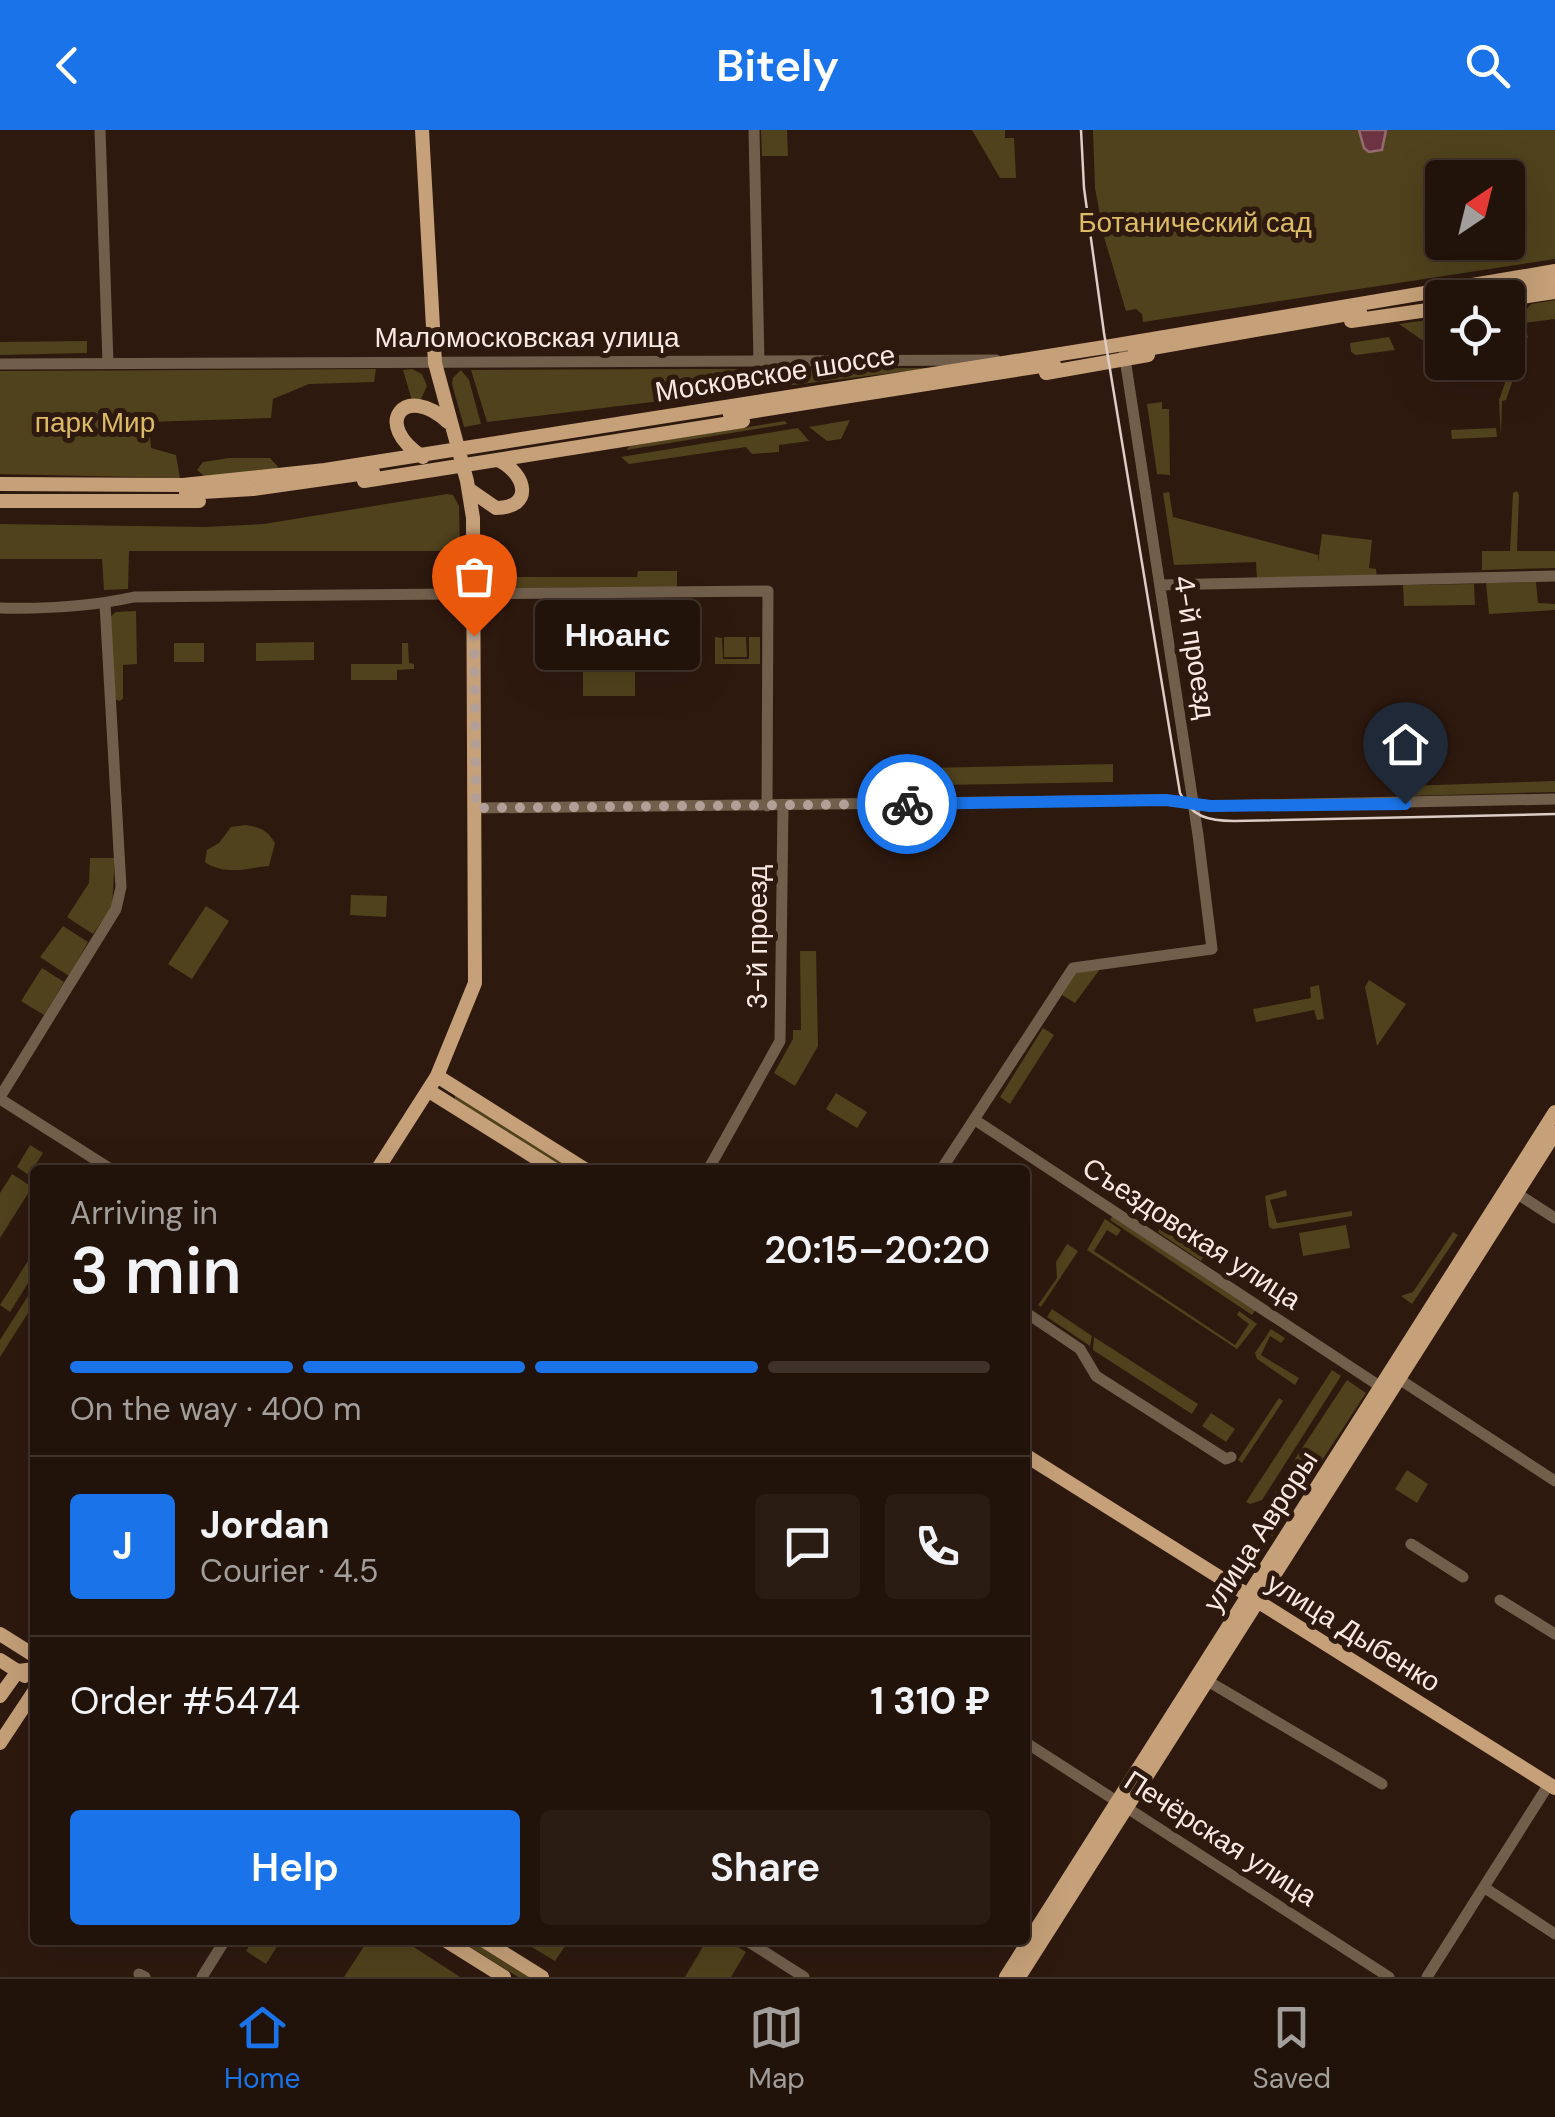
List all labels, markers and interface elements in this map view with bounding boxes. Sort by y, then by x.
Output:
text: Bitely [716,36,839,95]
icon: back [40,38,95,93]
icon: search [1460,38,1515,93]
north arrow [1425,160,1525,260]
map controls [1425,160,1525,380]
park label: Ботанический сад [1078,204,1312,241]
button: locate [1425,280,1525,380]
street label: Маломосковская улица [375,319,680,356]
street label: Московское шоссе [652,336,898,411]
park label: парк Мир [35,404,155,441]
pin [432,534,517,637]
icon: bag [447,549,502,604]
street label: 4-й проезд [1165,573,1224,722]
callout: Нюанс [534,601,699,671]
text: Нюанс [565,614,670,656]
pin [1363,702,1448,805]
icon: home [1378,717,1433,772]
courier [857,754,957,854]
icon: bike [880,777,935,832]
street label: 3-й проезд [739,865,776,1009]
street label: Съездовская улица [1075,1149,1308,1318]
text: Arriving in [70,1192,218,1234]
text: 20:15–20:20 [764,1225,990,1275]
text: 3 min [70,1229,241,1313]
text: On the way · 400 m [70,1388,361,1430]
street label: улица Авроры [1195,1444,1326,1619]
button: chat [755,1494,860,1599]
button: phone [885,1494,990,1599]
text: Jordan [200,1500,330,1550]
text: J [112,1521,133,1571]
text: Courier · 4.5 [200,1550,378,1592]
street label: улица Дыбенко [1260,1564,1448,1701]
text: Order #5474 [70,1676,300,1726]
text: 1 310 ₽ [870,1676,990,1726]
street label: Печёрская улица [1117,1762,1324,1915]
button: Help [70,1810,520,1925]
button: Share [540,1810,990,1925]
tab: Home [224,2000,300,2097]
tab: Map [748,2000,805,2097]
tab: Saved [1253,2000,1331,2097]

